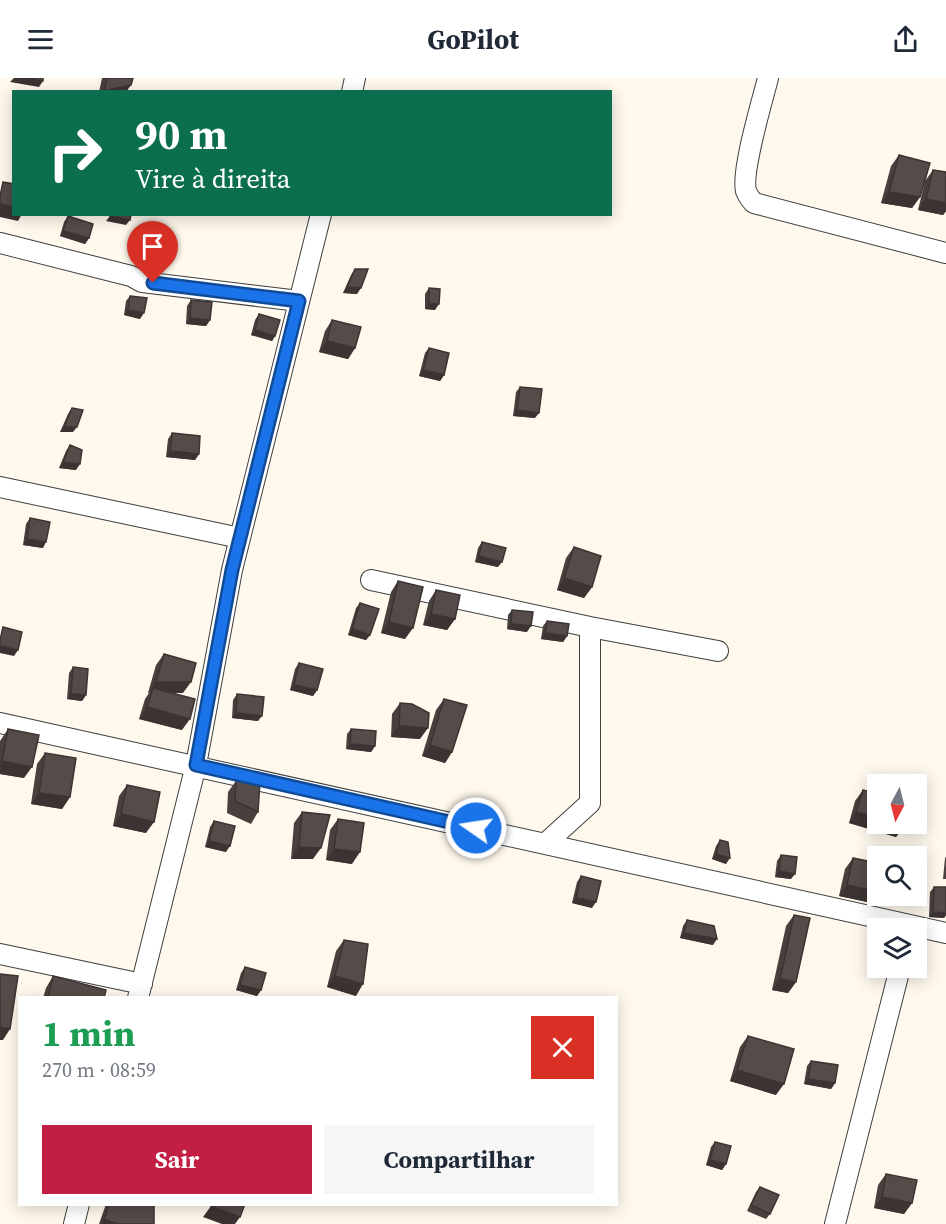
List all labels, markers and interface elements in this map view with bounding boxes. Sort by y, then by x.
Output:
text: GoPilot [427,21,519,58]
icon: menu [24,23,57,56]
icon: share [889,23,922,56]
text: 90 m [135,105,228,163]
icon: right [36,114,114,192]
text: Vire à direita [135,160,291,197]
pin [127,221,178,283]
icon: arrive [136,230,169,263]
north arrow [867,774,927,834]
map controls [867,774,927,978]
position arrow [444,796,508,860]
button: search [867,846,927,906]
button: layers [867,918,927,978]
text: 1 min [42,1009,135,1058]
button: close [531,1016,594,1079]
text: 270 m · 08:59 [42,1056,156,1084]
button: Sair [42,1125,312,1194]
button: Compartilhar [324,1125,594,1194]

